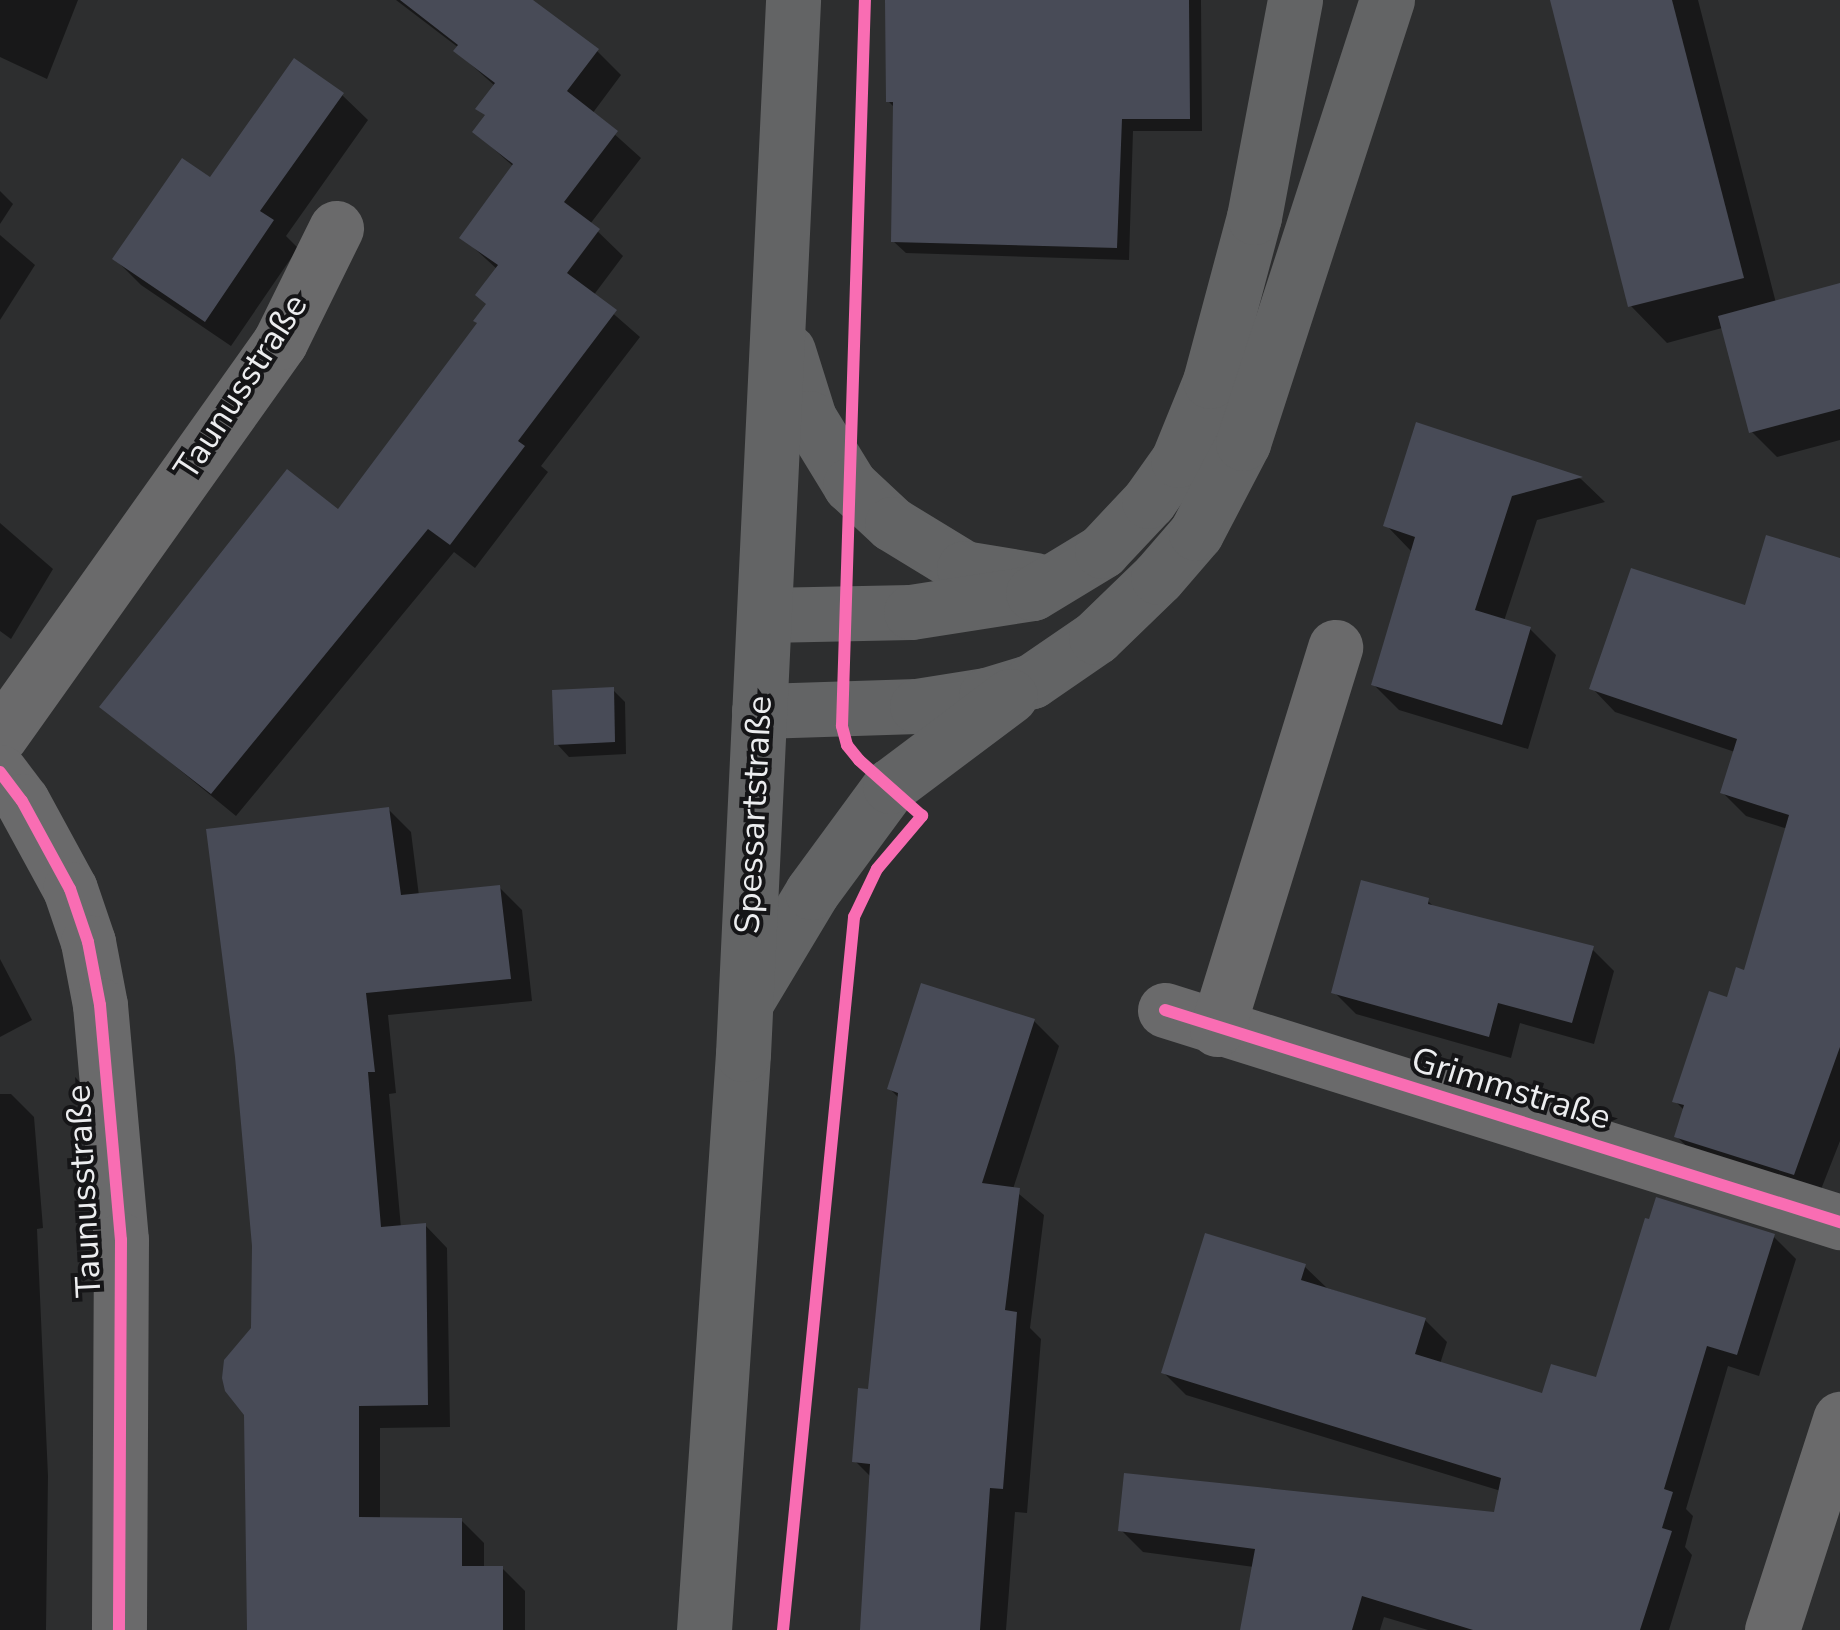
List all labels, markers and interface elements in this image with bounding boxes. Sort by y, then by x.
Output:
street label: Taunusstraße [165,286,317,488]
street label: Spessartstraße [727,695,781,935]
street label: Grimmstraße [1406,1039,1616,1139]
street label: Taunusstraße [57,1084,111,1298]

